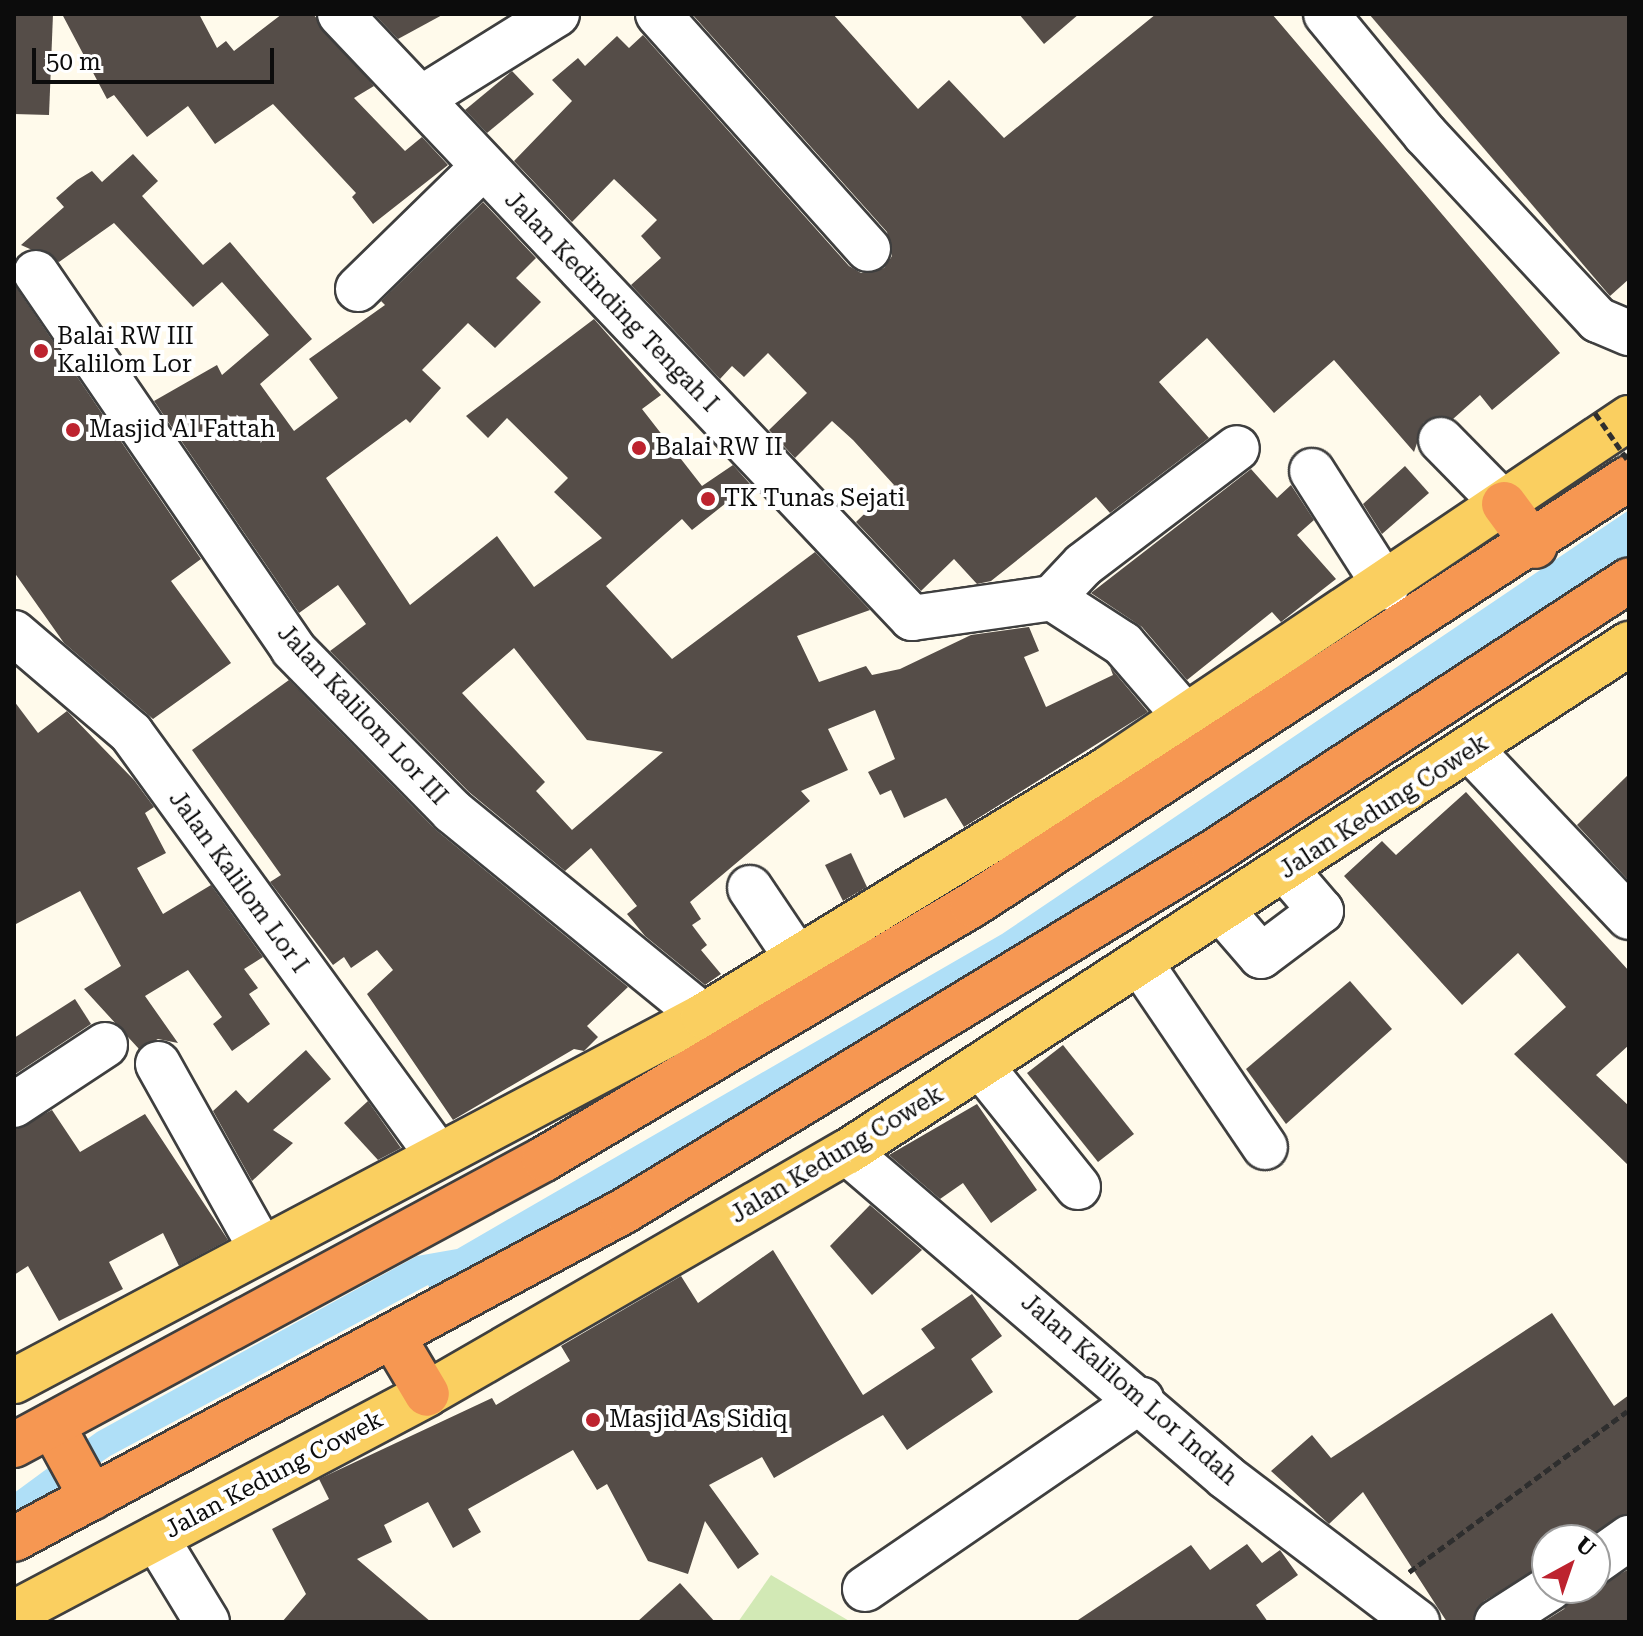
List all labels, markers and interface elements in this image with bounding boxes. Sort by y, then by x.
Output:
scale bar [36,32,278,82]
text: 50 m [46,48,101,76]
street label: Jalan Kedinding Tengah I [498,186,724,418]
place label: Balai RW III Kalilom Lor [57,323,194,379]
marker: Balai RW III Kalilom Lor [32,342,50,360]
place label: Masjid Al Fattah [89,416,275,444]
marker: Masjid Al Fattah [64,421,82,439]
place label: Balai RW II [655,434,783,462]
marker: Balai RW II [630,439,648,457]
place label: TK Tunas Sejati [724,485,905,513]
marker: TK Tunas Sejati [699,490,717,508]
street label: Jalan Kalilom Lor III [271,619,453,811]
street label: Jalan Kedung Cowek [1274,729,1494,885]
street label: Jalan Kalilom Lor I [162,785,314,979]
street label: Jalan Kedung Cowek [725,1080,949,1230]
street label: Jalan Kalilom Lor Indah [1015,1288,1243,1492]
street label: Jalan Kedung Cowek [160,1405,388,1545]
place label: Masjid As Sidiq [609,1406,788,1434]
marker: Masjid As Sidiq [584,1411,602,1429]
north arrow [1531,1524,1611,1604]
text: U [1571,1532,1600,1562]

